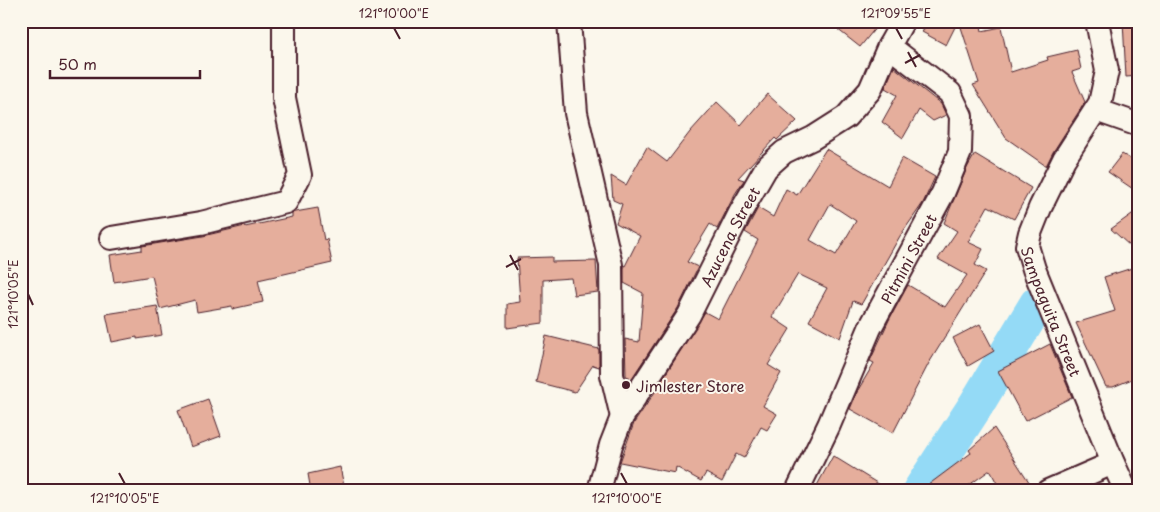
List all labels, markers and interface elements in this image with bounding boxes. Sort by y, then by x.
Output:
text: 121°10'00"E [359,4,429,22]
text: 121°09'55"E [861,4,931,22]
scale bar [50,48,200,80]
text: 50 m [58,52,97,75]
street label: Azucena Street [694,182,765,290]
street label: Pitmini Street [874,209,941,307]
street label: Sampaguita Street [1016,243,1088,380]
text: 121°10'05"E [4,259,22,329]
place label: Jimlester Store [636,374,744,397]
marker: Jimlester Store [620,379,632,391]
text: 121°10'05"E [90,489,160,507]
text: 121°10'00"E [592,489,662,507]

